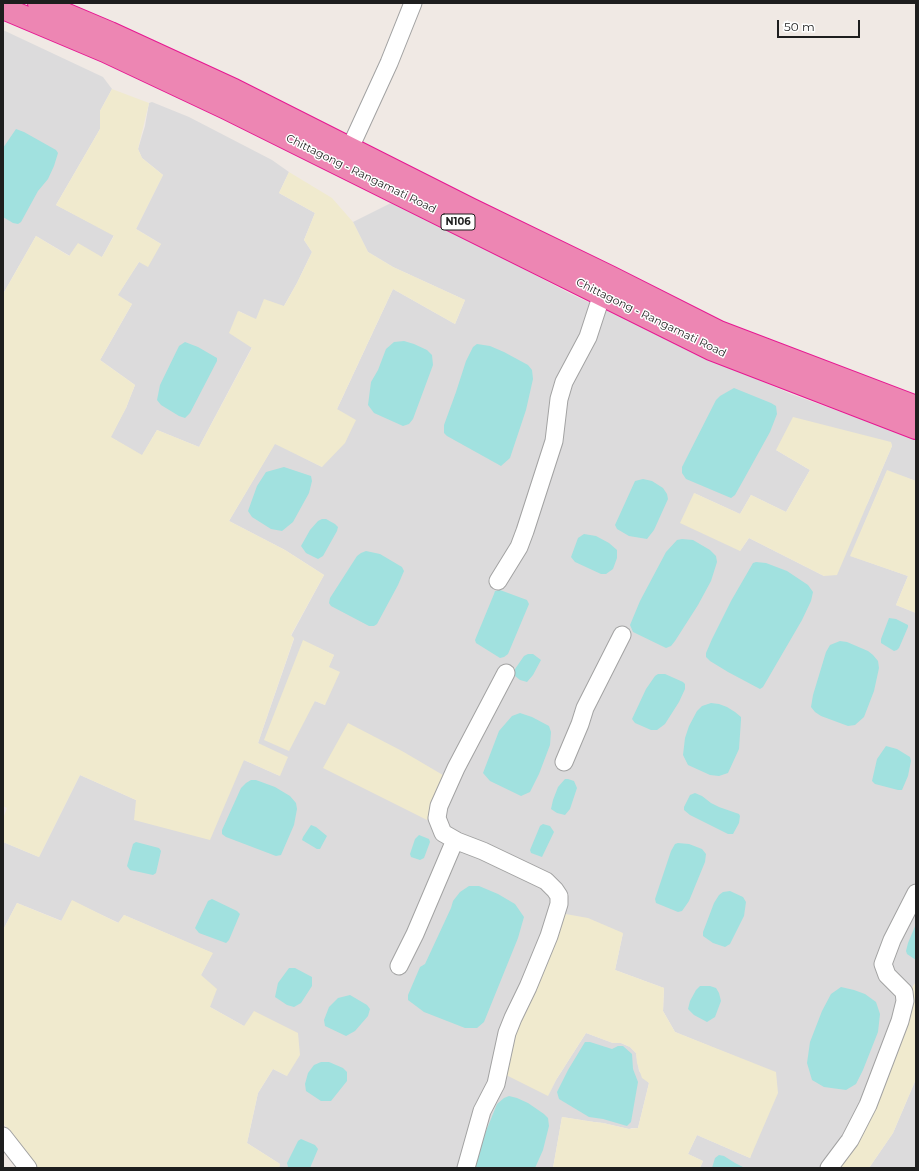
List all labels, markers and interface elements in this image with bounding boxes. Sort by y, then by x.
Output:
scale bar [779,12,862,38]
text: 50 m [784,19,815,34]
street label: Chittagong - Rangamati Road [284,132,438,216]
road number: N106 [441,214,475,230]
street label: Chittagong - Rangamati Road [574,276,728,360]

